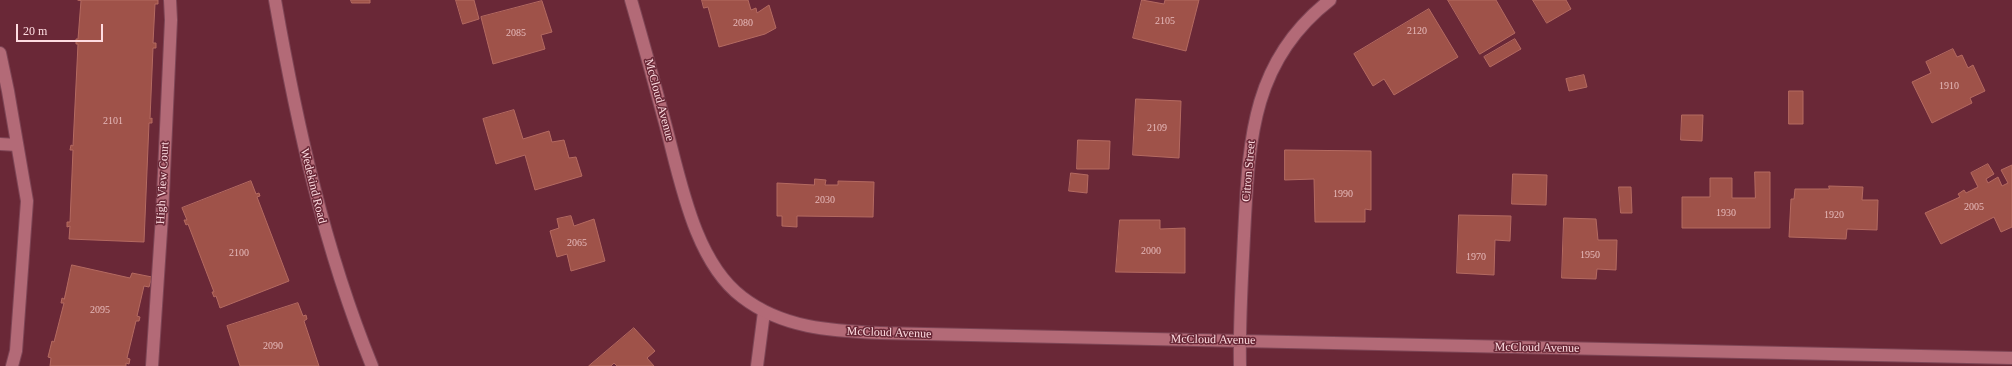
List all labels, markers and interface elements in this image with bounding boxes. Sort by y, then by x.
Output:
house number: 2105 [1155,15,1175,27]
scale bar [18,16,105,42]
house number: 2080 [733,17,753,29]
text: 20 m [23,24,47,38]
house number: 2120 [1407,25,1427,37]
house number: 2085 [506,27,526,39]
street label: McCloud Avenue [641,57,677,143]
house number: 1910 [1939,80,1959,92]
house number: 2101 [103,115,123,127]
house number: 2109 [1147,122,1167,134]
street label: Citron Street [1239,140,1259,202]
street label: High View Court [154,141,172,225]
street label: Wedekind Road [297,147,329,225]
house number: 1990 [1333,188,1353,200]
house number: 2030 [815,194,835,206]
house number: 2005 [1964,201,1984,213]
house number: 1930 [1716,207,1736,219]
house number: 1920 [1824,209,1844,221]
house number: 2065 [567,237,587,249]
house number: 2000 [1141,245,1161,257]
house number: 2100 [229,247,249,259]
house number: 1950 [1580,249,1600,261]
house number: 1970 [1466,251,1486,263]
house number: 2095 [90,304,110,316]
street label: McCloud Avenue [846,324,932,342]
street label: McCloud Avenue [1170,332,1256,348]
house number: 2090 [263,340,283,352]
street label: McCloud Avenue [1494,340,1580,356]

